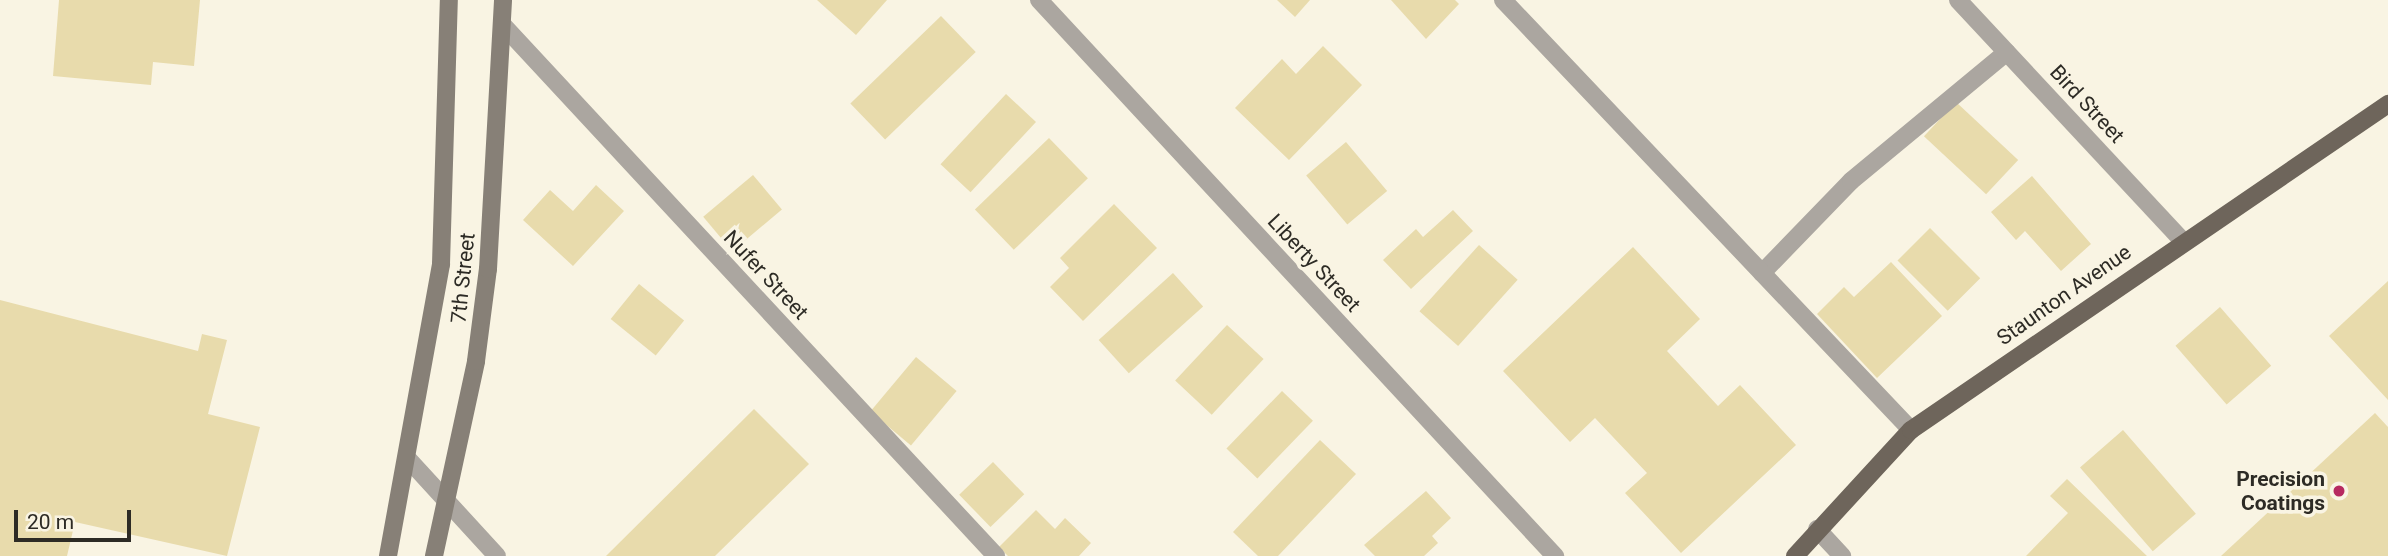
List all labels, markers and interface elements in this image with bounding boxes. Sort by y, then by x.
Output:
street label: Bird Street [2045,60,2129,148]
street label: Liberty Street [1262,209,1366,317]
street label: Nufer Street [718,225,814,325]
street label: 7th Street [446,232,480,324]
street label: Staunton Avenue [1992,239,2136,351]
place label: Precision Coatings [2236,466,2325,516]
marker: Precision Coatings [2331,483,2347,499]
scale bar [18,496,135,540]
text: 20 m [27,510,74,534]

